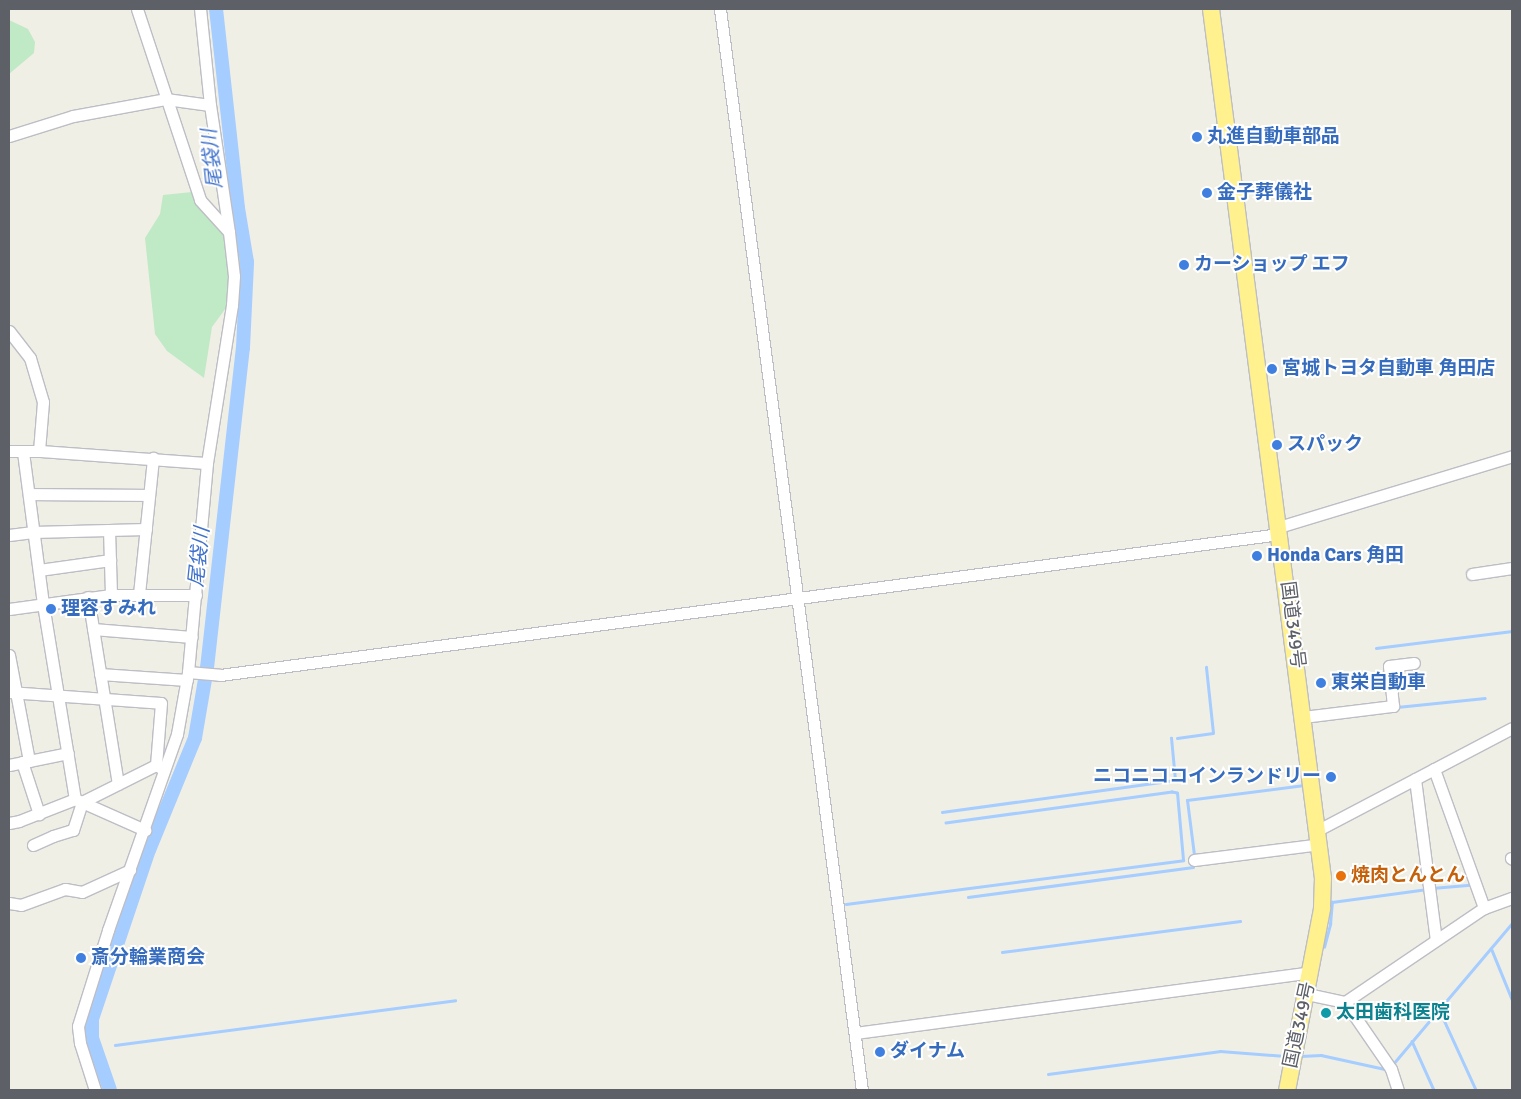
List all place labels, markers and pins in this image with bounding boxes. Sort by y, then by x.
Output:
place label: 丸進自動車部品 [1207,126,1340,148]
marker: 丸進自動車部品 [1191,131,1203,143]
place label: 金子葬儀社 [1217,182,1312,204]
marker: 金子葬儀社 [1201,187,1213,199]
place label: カーショップ エフ [1194,254,1350,276]
marker: カーショップ エフ [1178,259,1190,271]
place label: 宮城トヨタ自動車 角田店 [1282,358,1495,380]
marker: 宮城トヨタ自動車 角田店 [1266,363,1278,375]
place label: スパック [1287,434,1363,456]
marker: スパック [1271,439,1283,451]
place label: Honda Cars 角田 [1267,545,1404,567]
marker: Honda Cars 角田 [1251,550,1263,562]
place label: 理容すみれ [61,598,156,620]
marker: 理容すみれ [45,603,57,615]
place label: 東栄自動車 [1331,672,1426,694]
marker: 東栄自動車 [1315,677,1327,689]
place label: ニコニココインランドリー [1093,766,1321,788]
marker: ニコニココインランドリー [1325,771,1337,783]
place label: 焼肉とんとん [1351,865,1465,887]
marker: 焼肉とんとん [1335,870,1347,882]
place label: 斎分輪業商会 [91,947,205,969]
marker: 斎分輪業商会 [75,952,87,964]
place label: 太田歯科医院 [1336,1002,1450,1024]
marker: 太田歯科医院 [1320,1007,1332,1019]
place label: ダイナム [890,1041,966,1063]
marker: ダイナム [874,1046,886,1058]

